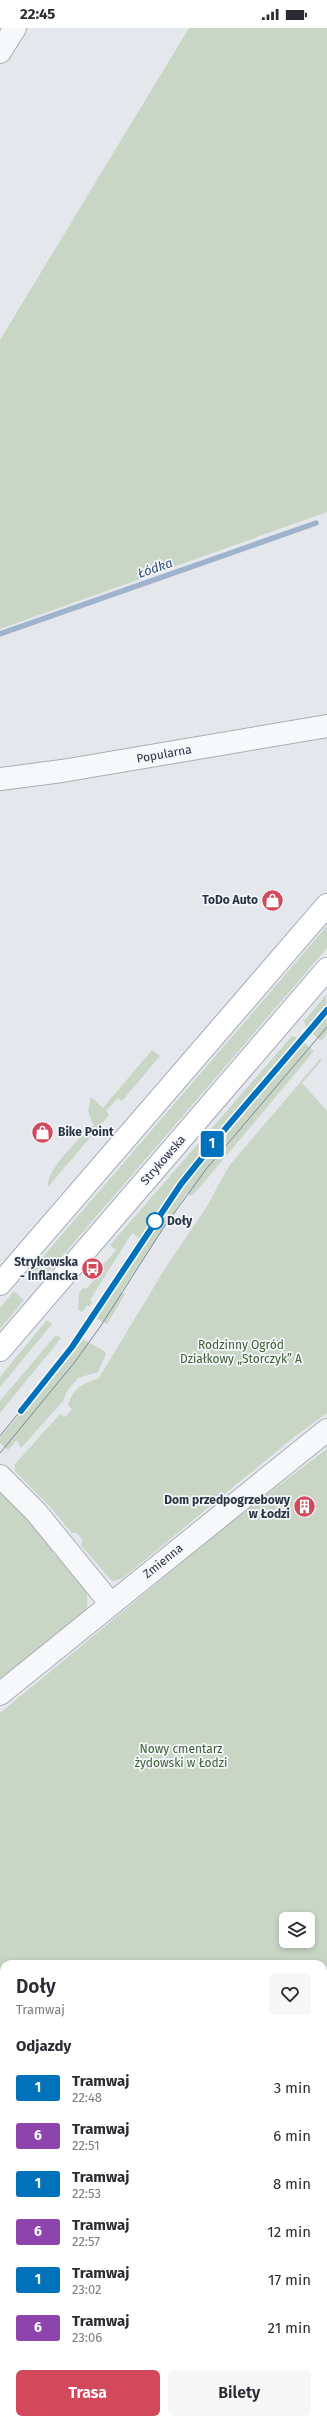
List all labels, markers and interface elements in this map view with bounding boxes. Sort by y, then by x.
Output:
text: 22:45 [20,5,55,23]
water label: Łódka [136,555,174,581]
street label: Popularna [135,742,193,766]
shop icon: ToDo Auto [260,887,286,913]
place label: ToDo Auto [202,893,258,907]
shop icon: Bike Point [29,1119,55,1145]
place label: Bike Point [58,1125,114,1139]
line badge: 1 [199,1131,225,1157]
street label: Strykowska [138,1132,188,1188]
text: 1 [209,1135,215,1152]
marker: Doły [146,1212,164,1230]
place label: Doły [167,1214,193,1228]
place label: Strykowska - Inflancka [14,1255,78,1283]
bus stop icon: Strykowska - Inflancka [80,1256,106,1282]
park label: Rodzinny Ogród Działkowy „Storczyk” A [180,1338,302,1366]
place label: Dom przedpogrzebowy w Łodzi [164,1493,291,1521]
building icon: Dom przedpogrzebowy w Łodzi [292,1494,318,1520]
street label: Zmienna [140,1541,186,1581]
park label: Nowy cmentarz żydowski w Łodzi [135,1742,227,1770]
map controls [279,1912,315,1948]
button: layers [279,1912,315,1948]
button: heart [269,1973,311,2015]
text: Doły [16,1975,56,1998]
text: Tramwaj [16,2002,65,2017]
text: Odjazdy [16,2037,71,2055]
text: Tramwaj [72,2072,129,2090]
text: 1 [35,2079,41,2096]
text: 3 min [274,2079,311,2097]
text: 22:48 [72,2090,102,2105]
text: Tramwaj [72,2120,129,2138]
text: 6 [34,2127,42,2144]
text: 6 min [273,2127,311,2145]
text: 22:51 [72,2138,100,2153]
text: Tramwaj [72,2168,129,2186]
text: 1 [35,2175,41,2192]
text: 8 min [273,2175,311,2193]
text: 22:53 [72,2186,101,2201]
text: Tramwaj [72,2216,129,2234]
text: 6 [34,2223,42,2240]
text: 12 min [267,2223,311,2241]
text: 22:57 [72,2234,100,2249]
text: Tramwaj [72,2264,129,2282]
text: 1 [35,2271,41,2288]
text: 17 min [268,2271,311,2289]
text: 23:02 [72,2282,102,2297]
text: Tramwaj [72,2312,129,2330]
text: 6 [34,2319,42,2336]
text: 21 min [268,2319,311,2337]
text: 23:06 [72,2330,102,2345]
button: Trasa [16,2370,160,2416]
button: Bilety [168,2370,311,2416]

